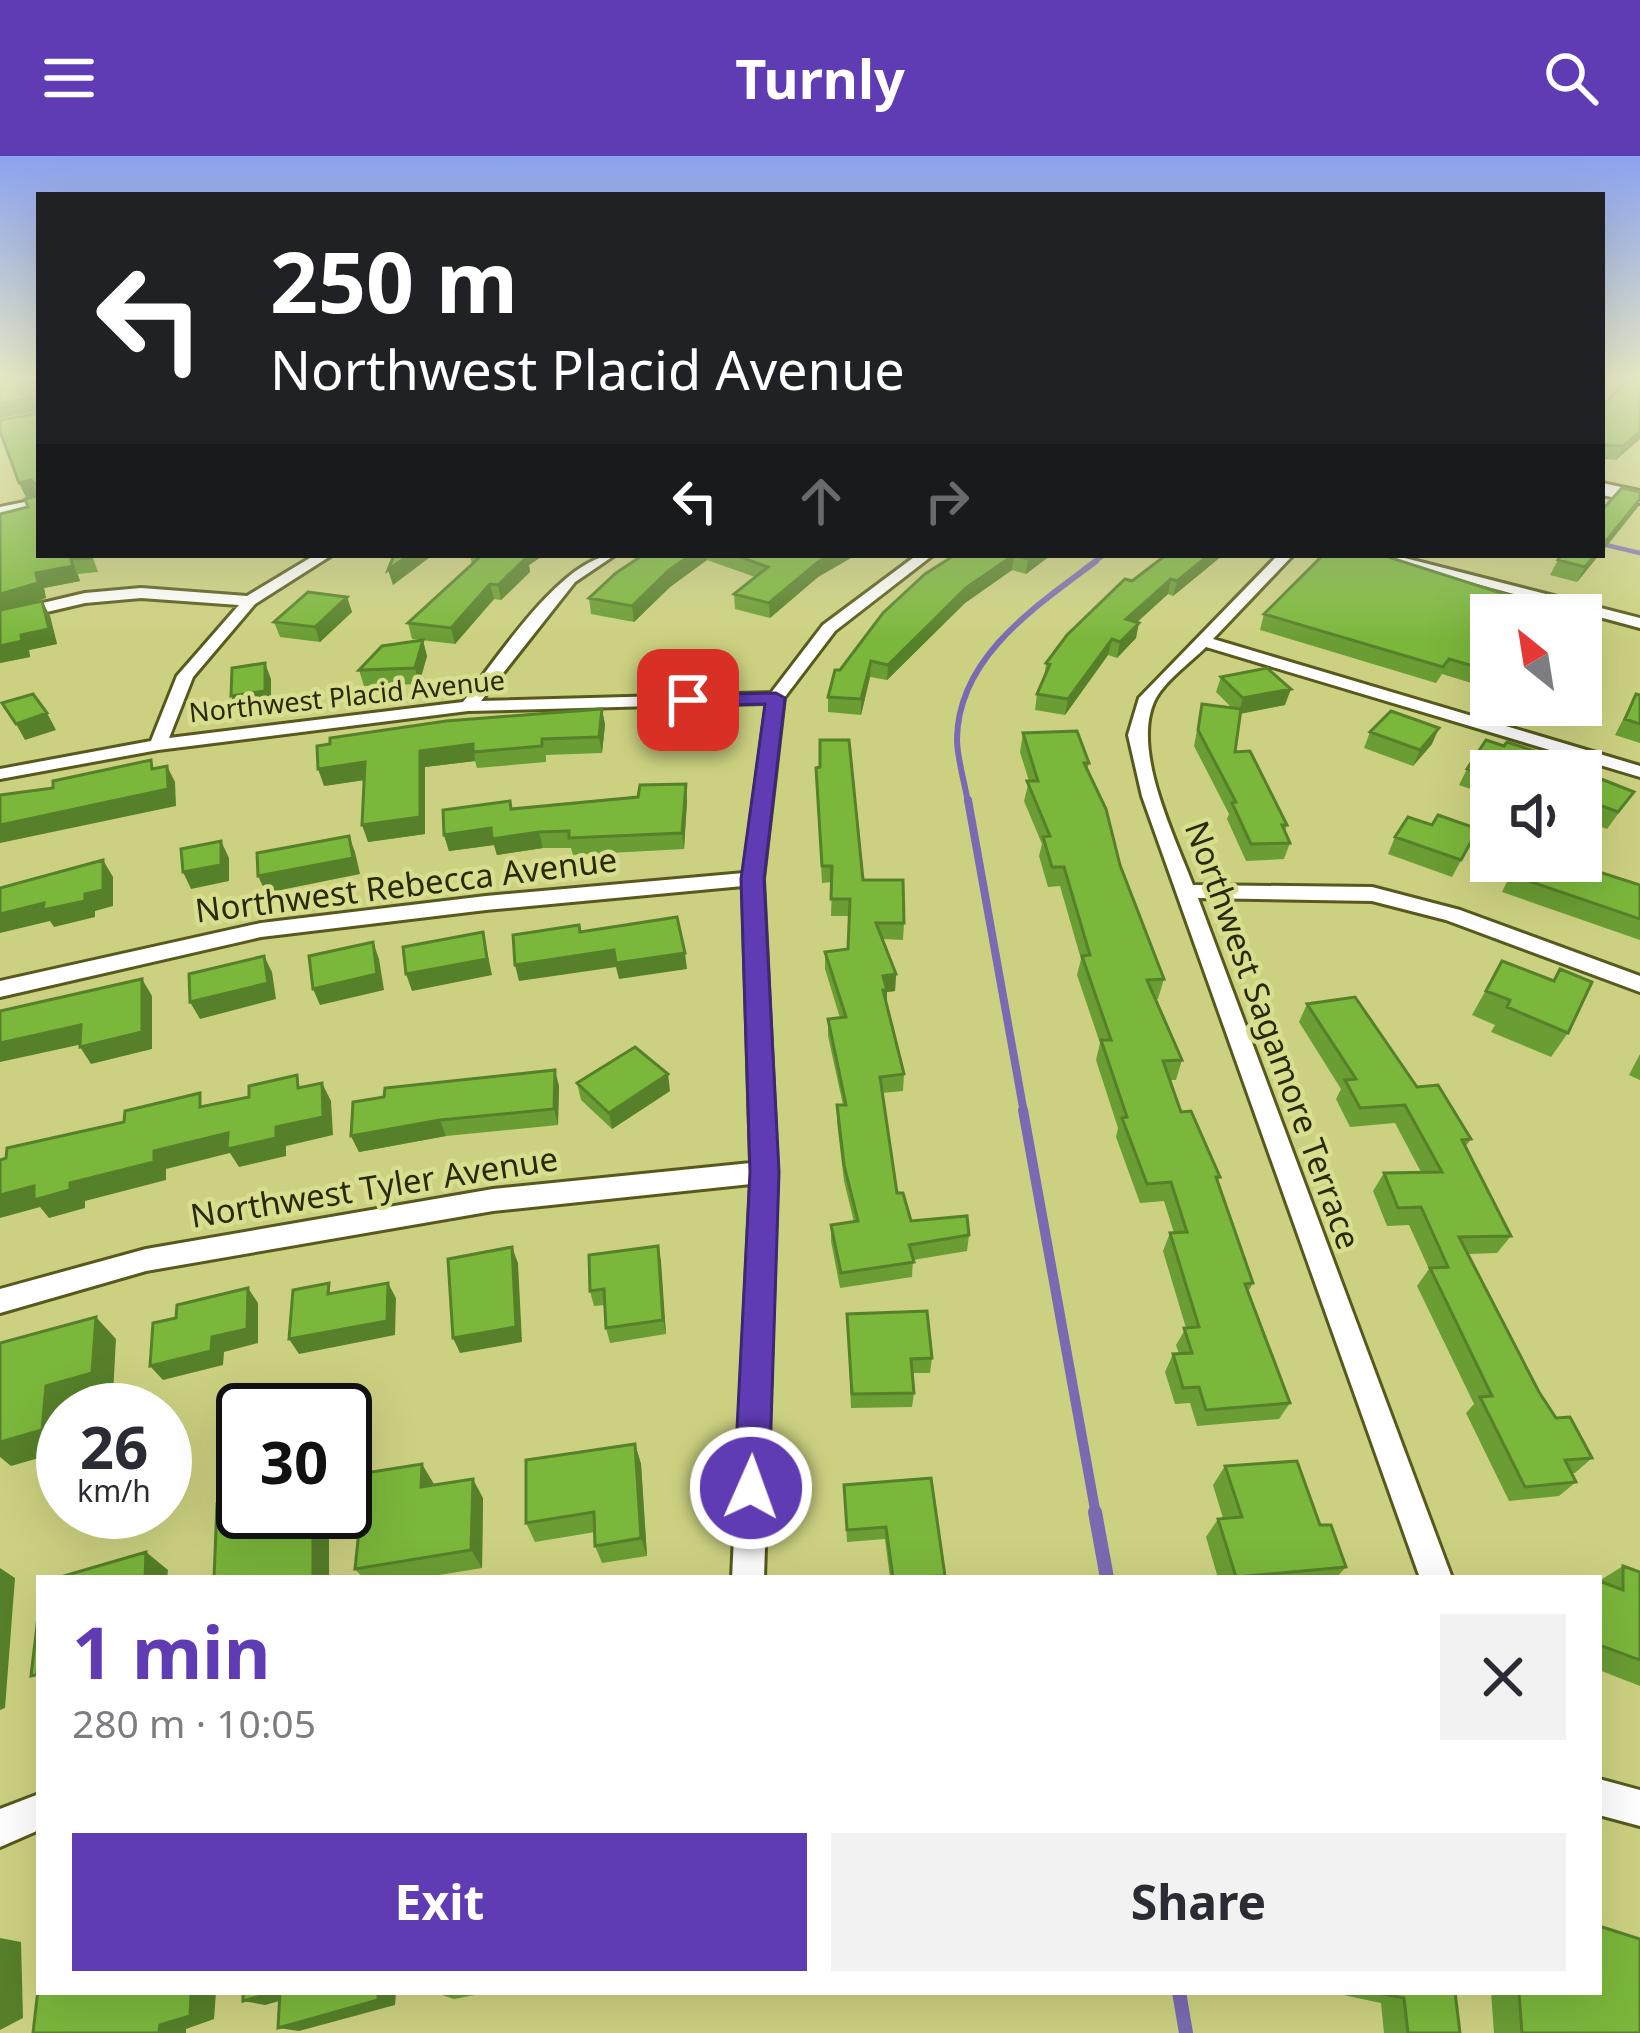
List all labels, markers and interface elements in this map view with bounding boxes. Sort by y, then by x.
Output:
text: Turnly [735,41,905,115]
icon: menu [36,45,102,111]
icon: search [1538,45,1604,111]
text: 250 m [270,223,518,338]
icon: left [72,240,228,396]
text: Northwest Placid Avenue [270,332,905,406]
icon: left [662,468,728,534]
icon: ahead [788,468,854,534]
icon: right [914,468,980,534]
north arrow [1470,594,1602,726]
map controls [1470,594,1602,882]
pin [637,649,739,751]
street label: Northwest Placid Avenue [187,661,507,730]
icon: arrive [655,667,721,733]
button: sound [1470,750,1602,882]
street label: Northwest Sagamore Terrace [1175,815,1372,1255]
street label: Northwest Rebecca Avenue [193,836,619,933]
street label: Northwest Tyler Avenue [187,1135,561,1238]
speed limit sign: 30 [216,1383,372,1539]
text: 26 [80,1405,148,1487]
position arrow [688,1425,814,1551]
text: km/h [77,1470,151,1511]
text: 1 min [72,1602,270,1700]
button: close [1440,1614,1566,1740]
text: 280 m · 10:05 [72,1696,316,1749]
button: Exit [72,1833,807,1971]
button: Share [831,1833,1566,1971]

